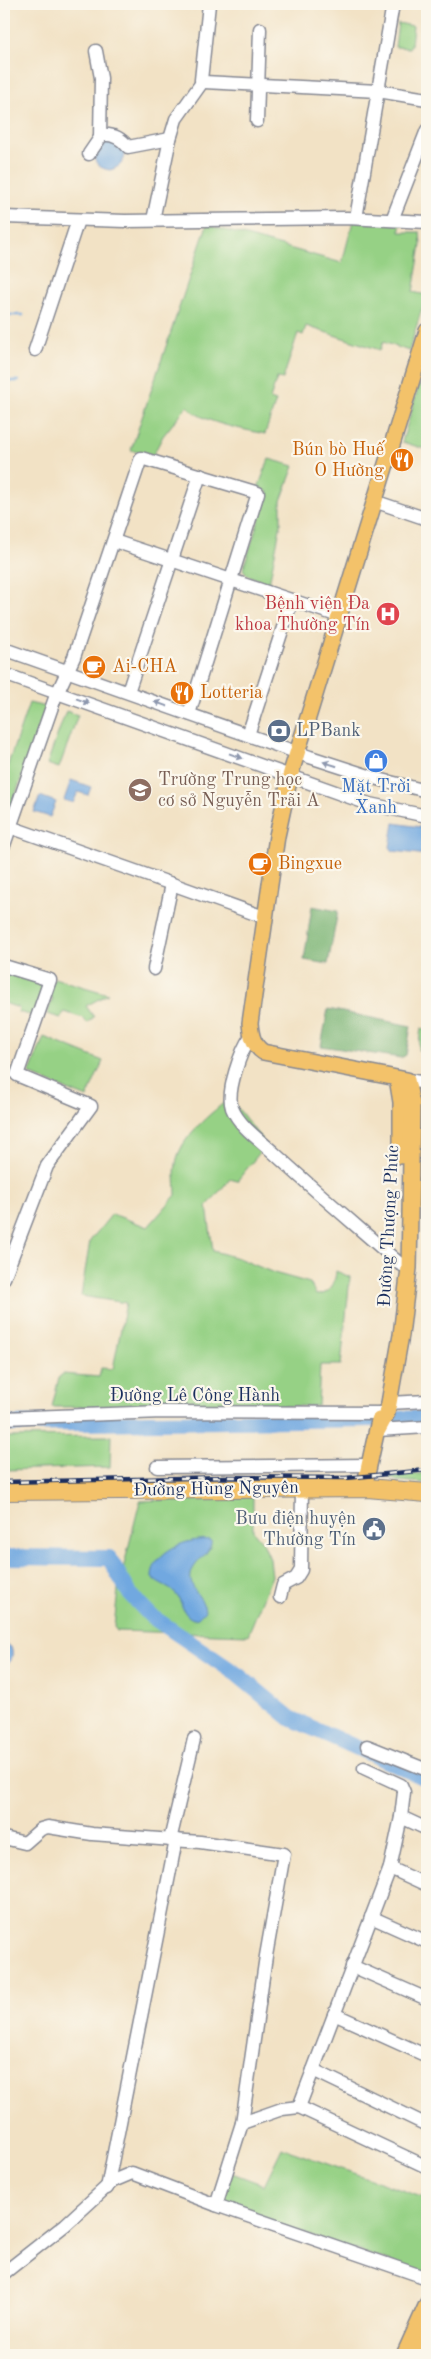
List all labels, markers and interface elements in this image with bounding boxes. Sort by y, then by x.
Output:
place label: Bún bò Huế O Hường [292,440,386,480]
restaurant icon: Bún bò Huế O Hường [389,447,415,473]
place label: Bệnh viện Đa khoa Thường Tín [235,595,370,634]
hospital icon: Bệnh viện Đa khoa Thường Tín [375,601,401,627]
cafe icon: Ai-CHA [81,654,107,680]
place label: Ai-CHA [112,658,178,676]
restaurant icon: Lotteria [169,680,195,706]
place label: Lotteria [200,684,263,702]
one-way arrow [76,697,91,705]
one-way arrow [153,700,168,707]
bank icon: LPBank [266,718,292,744]
place label: LPBank [296,722,361,740]
shop icon: Mặt Trời Xanh [363,748,389,774]
one-way arrow [229,752,244,760]
one-way arrow [322,759,337,767]
place label: Trường Trung học cơ sở Nguyễn Trãi A [158,771,320,810]
school or university icon: Trường Trung học cơ sở Nguyễn Trãi A [127,777,153,803]
place label: Mặt Trời Xanh [341,778,411,817]
cafe icon: Bingxue [247,851,273,877]
place label: Bingxue [278,855,342,873]
street label: Đường Thượng Phúc [376,1144,402,1307]
street label: Đường Lê Công Hành [110,1387,280,1405]
street label: Đường Hùng Nguyên [133,1479,299,1499]
place label: Bưu điện huyện Thường Tín [235,1510,356,1549]
public building icon: Bưu điện huyện Thường Tín [361,1516,387,1542]

